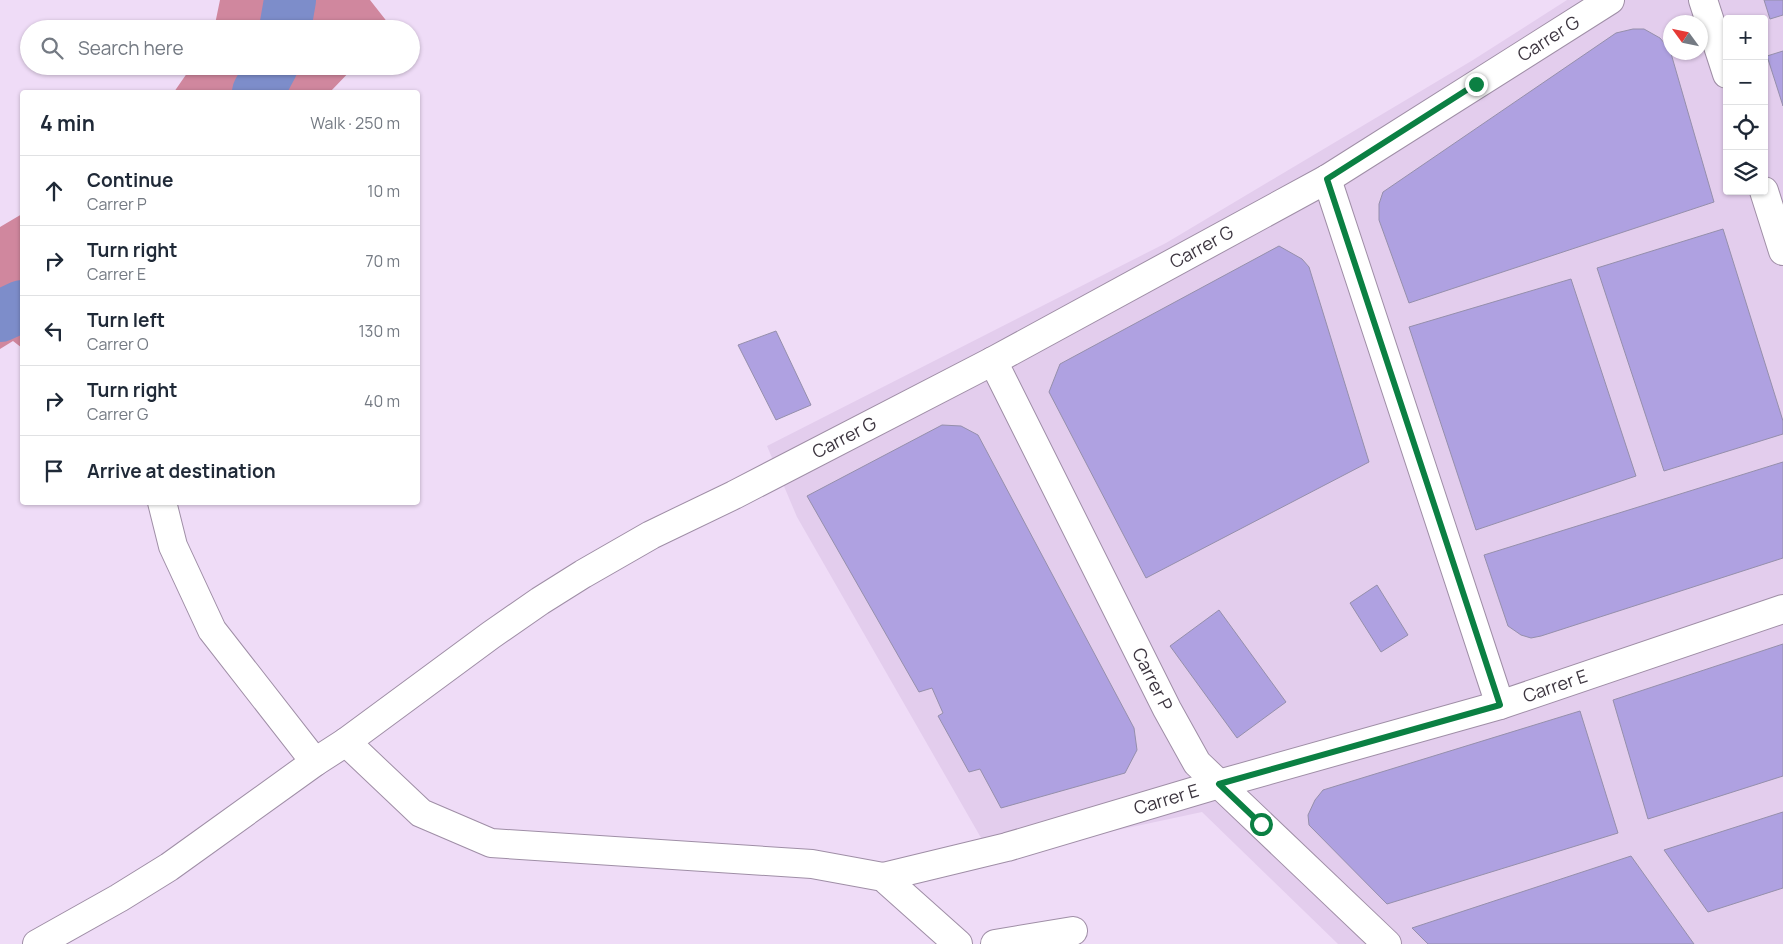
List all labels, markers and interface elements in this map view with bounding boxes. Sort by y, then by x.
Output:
street label: Carrer G [1513,9,1584,67]
north arrow [1663,15,1708,60]
map controls [1723,15,1768,195]
button: + [1723,15,1768,60]
search box [20,20,420,75]
icon: search [38,34,66,62]
text: Search here [78,35,184,61]
button: − [1723,60,1768,105]
route end [1465,73,1488,96]
button: locate [1723,105,1768,150]
text: 4 min [40,109,95,137]
text: Walk · 250 m [310,112,400,134]
button: layers [1723,150,1768,195]
text: Continue [87,167,173,193]
icon: ahead [40,177,68,205]
text: 10 m [367,180,400,202]
text: Carrer P [87,193,147,215]
street label: Carrer G [1165,219,1238,273]
text: Turn right [87,237,177,263]
icon: right [40,247,68,275]
text: 70 m [365,250,400,272]
text: Carrer E [87,263,146,285]
text: Turn left [87,307,165,333]
icon: left [40,317,68,345]
text: 130 m [358,320,400,342]
text: Carrer O [87,333,149,355]
text: Turn right [87,377,177,403]
icon: right [40,387,68,415]
text: 40 m [364,390,400,412]
text: Carrer G [87,403,148,425]
street label: Carrer G [808,410,880,464]
icon: arrive [40,457,68,485]
text: Arrive at destination [87,458,276,484]
street label: Carrer P [1127,644,1179,715]
street label: Carrer E [1520,663,1590,707]
street label: Carrer E [1131,778,1202,820]
route start [1250,813,1273,836]

